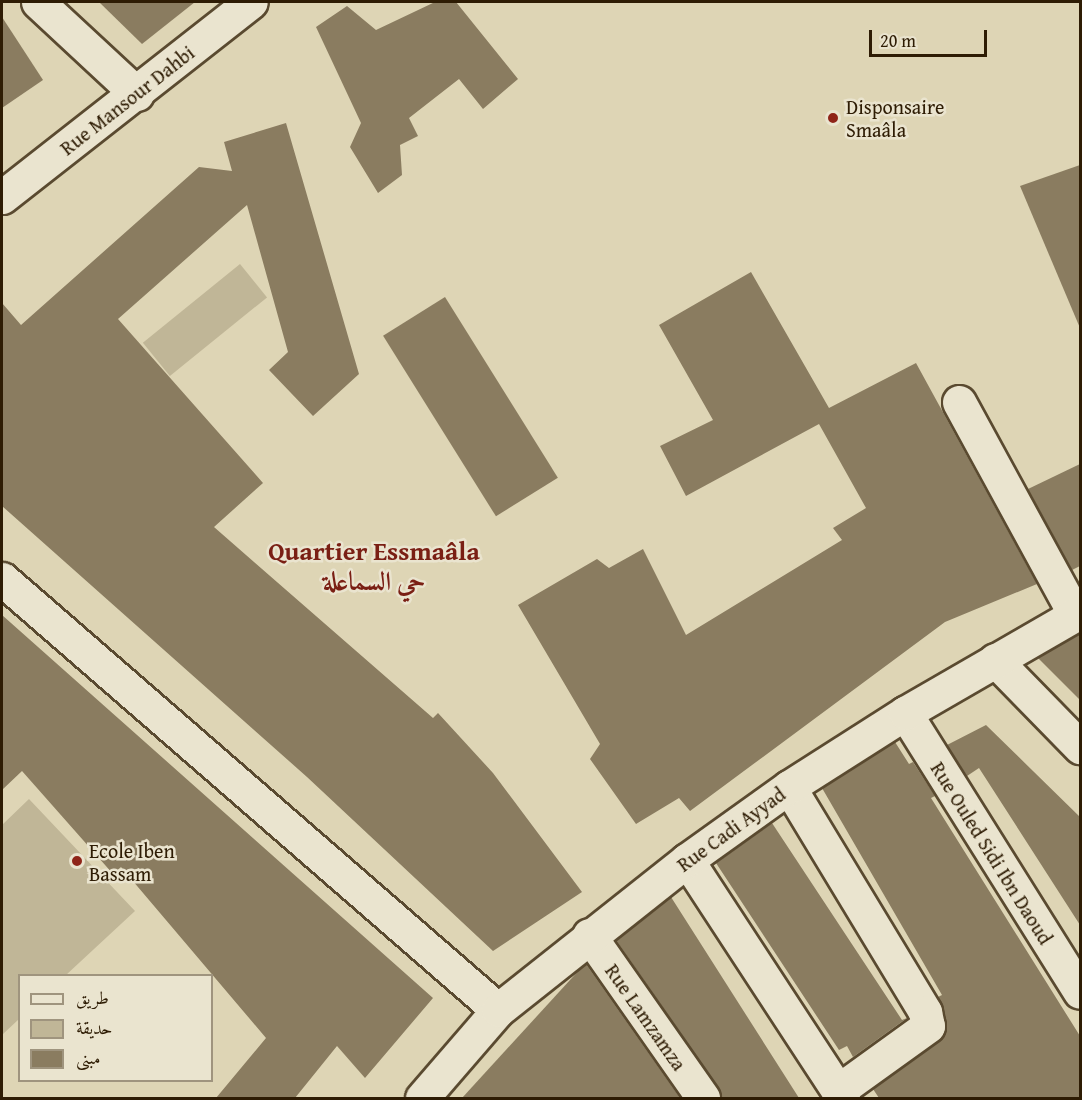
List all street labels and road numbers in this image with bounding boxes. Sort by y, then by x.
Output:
street label: Rue Mansour Dahbi [55,40,199,160]
street label: Rue Ouled Sidi Ibn Daoud [926,757,1058,949]
street label: Rue Cadi Ayyad [672,782,790,876]
street label: Rue Lamzamza [600,959,692,1075]

